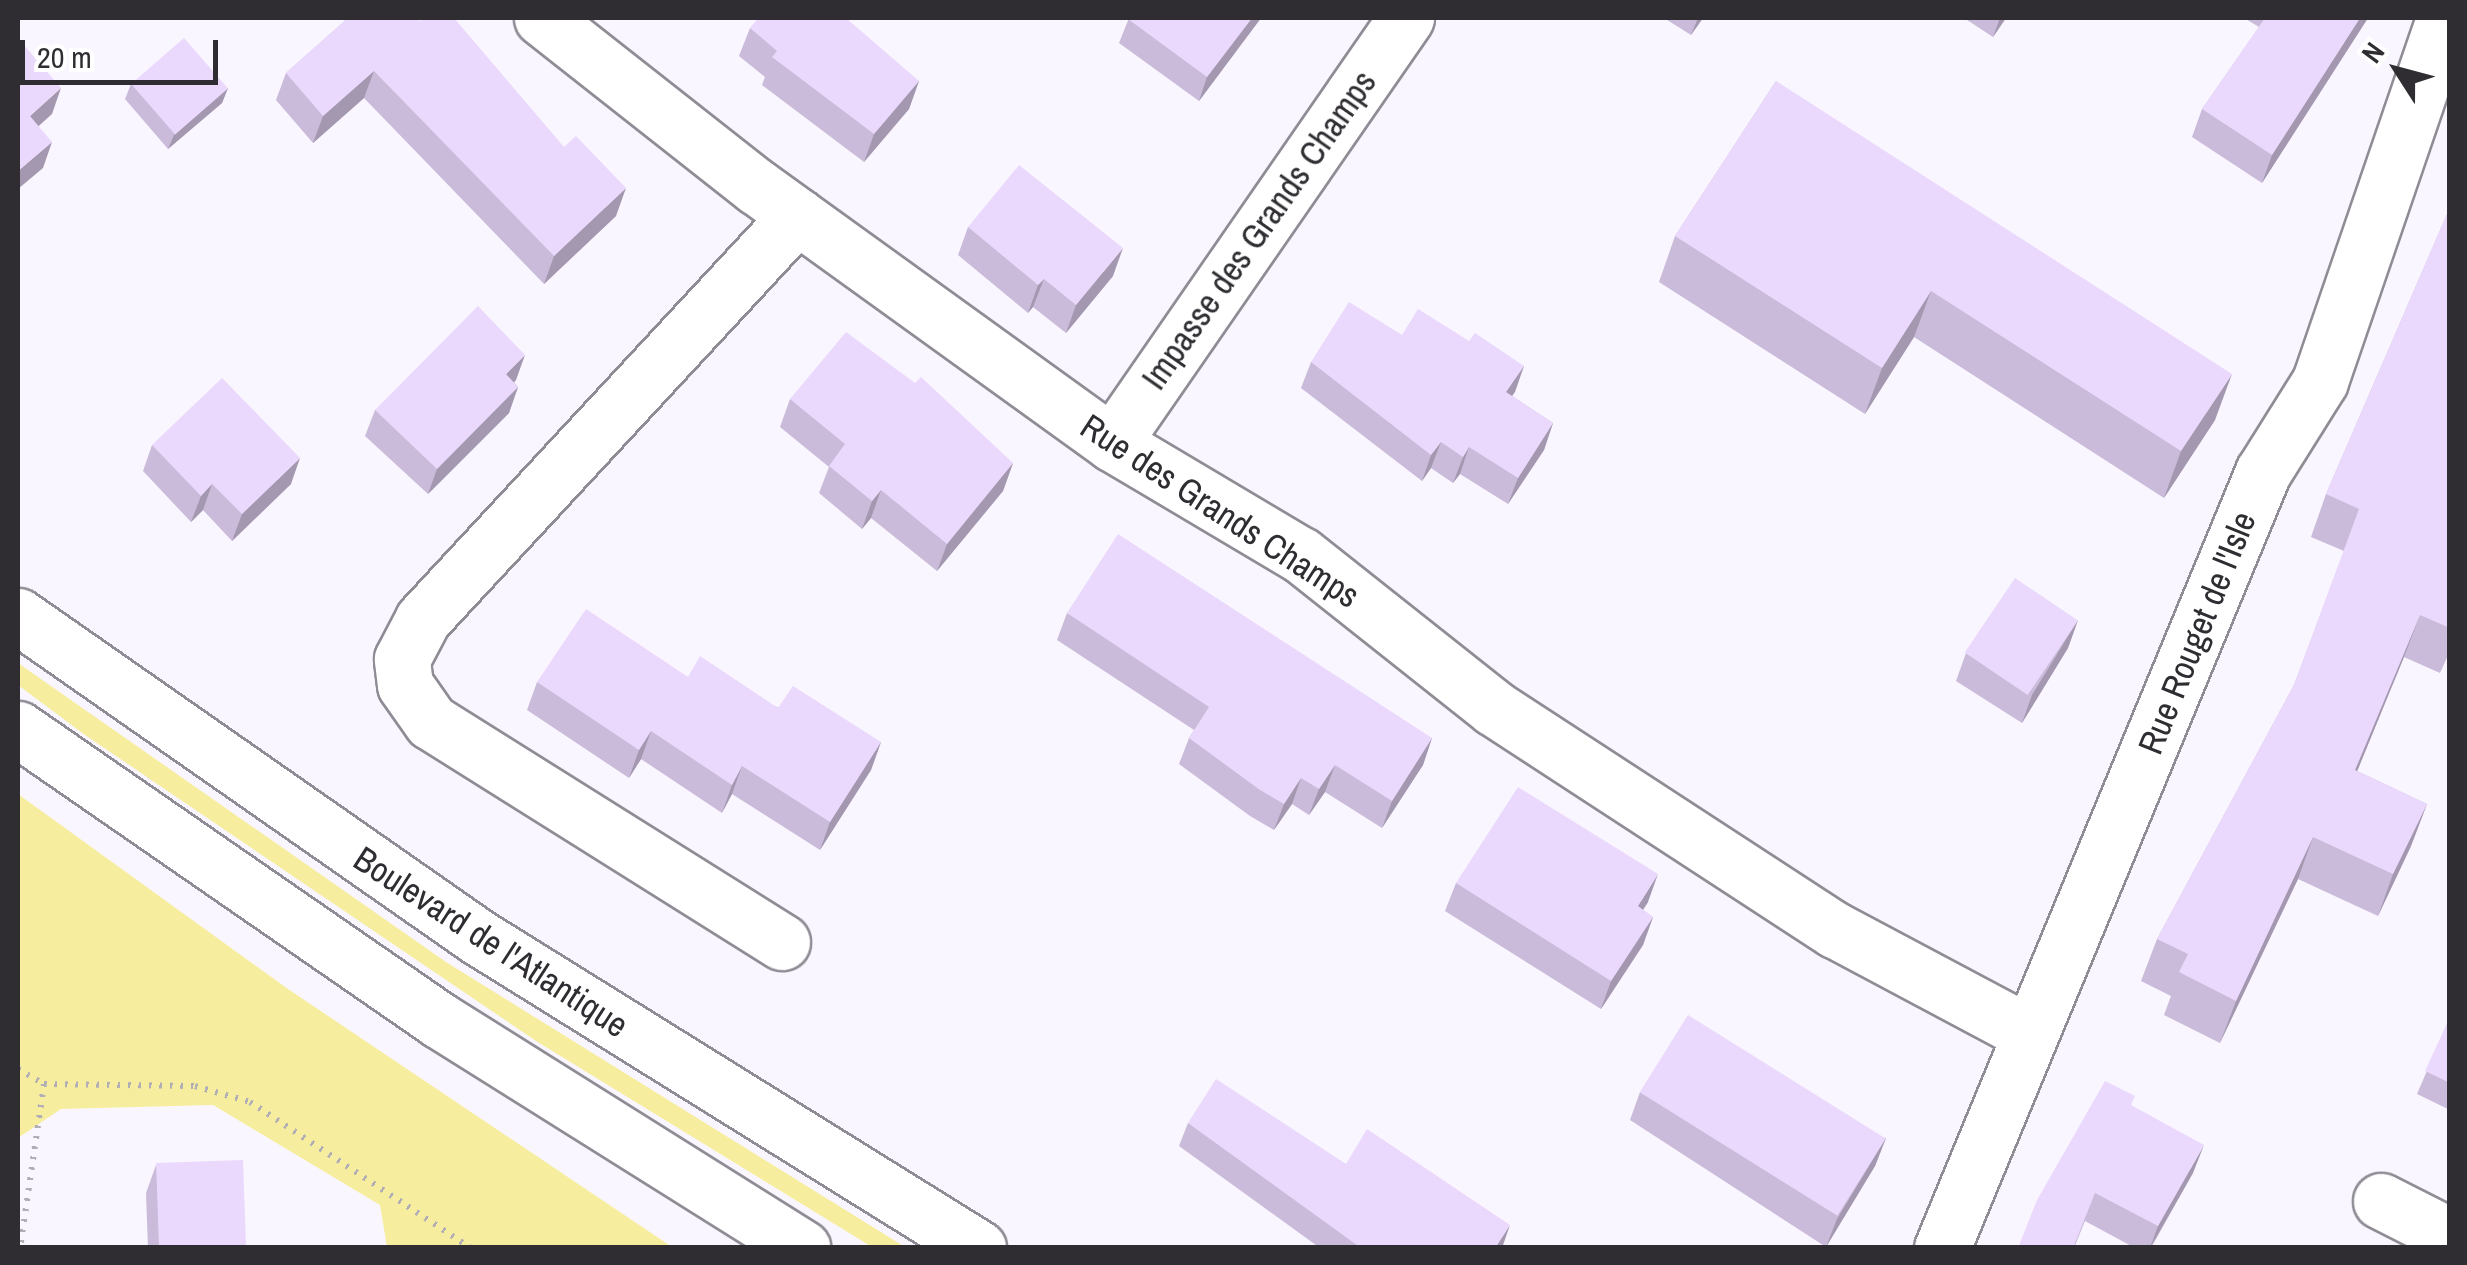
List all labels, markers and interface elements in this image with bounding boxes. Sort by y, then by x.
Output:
scale bar [25,20,222,82]
north arrow [2347,20,2447,120]
text: N [2352,34,2393,70]
text: 20 m [37,37,92,77]
street label: Impasse des Grands Champs [1133,62,1385,398]
street label: Rue des Grands Champs [1073,405,1367,617]
street label: Rue Rouget de l'Isle [2129,506,2265,760]
street label: Boulevard de l'Atlantique [346,838,636,1046]

